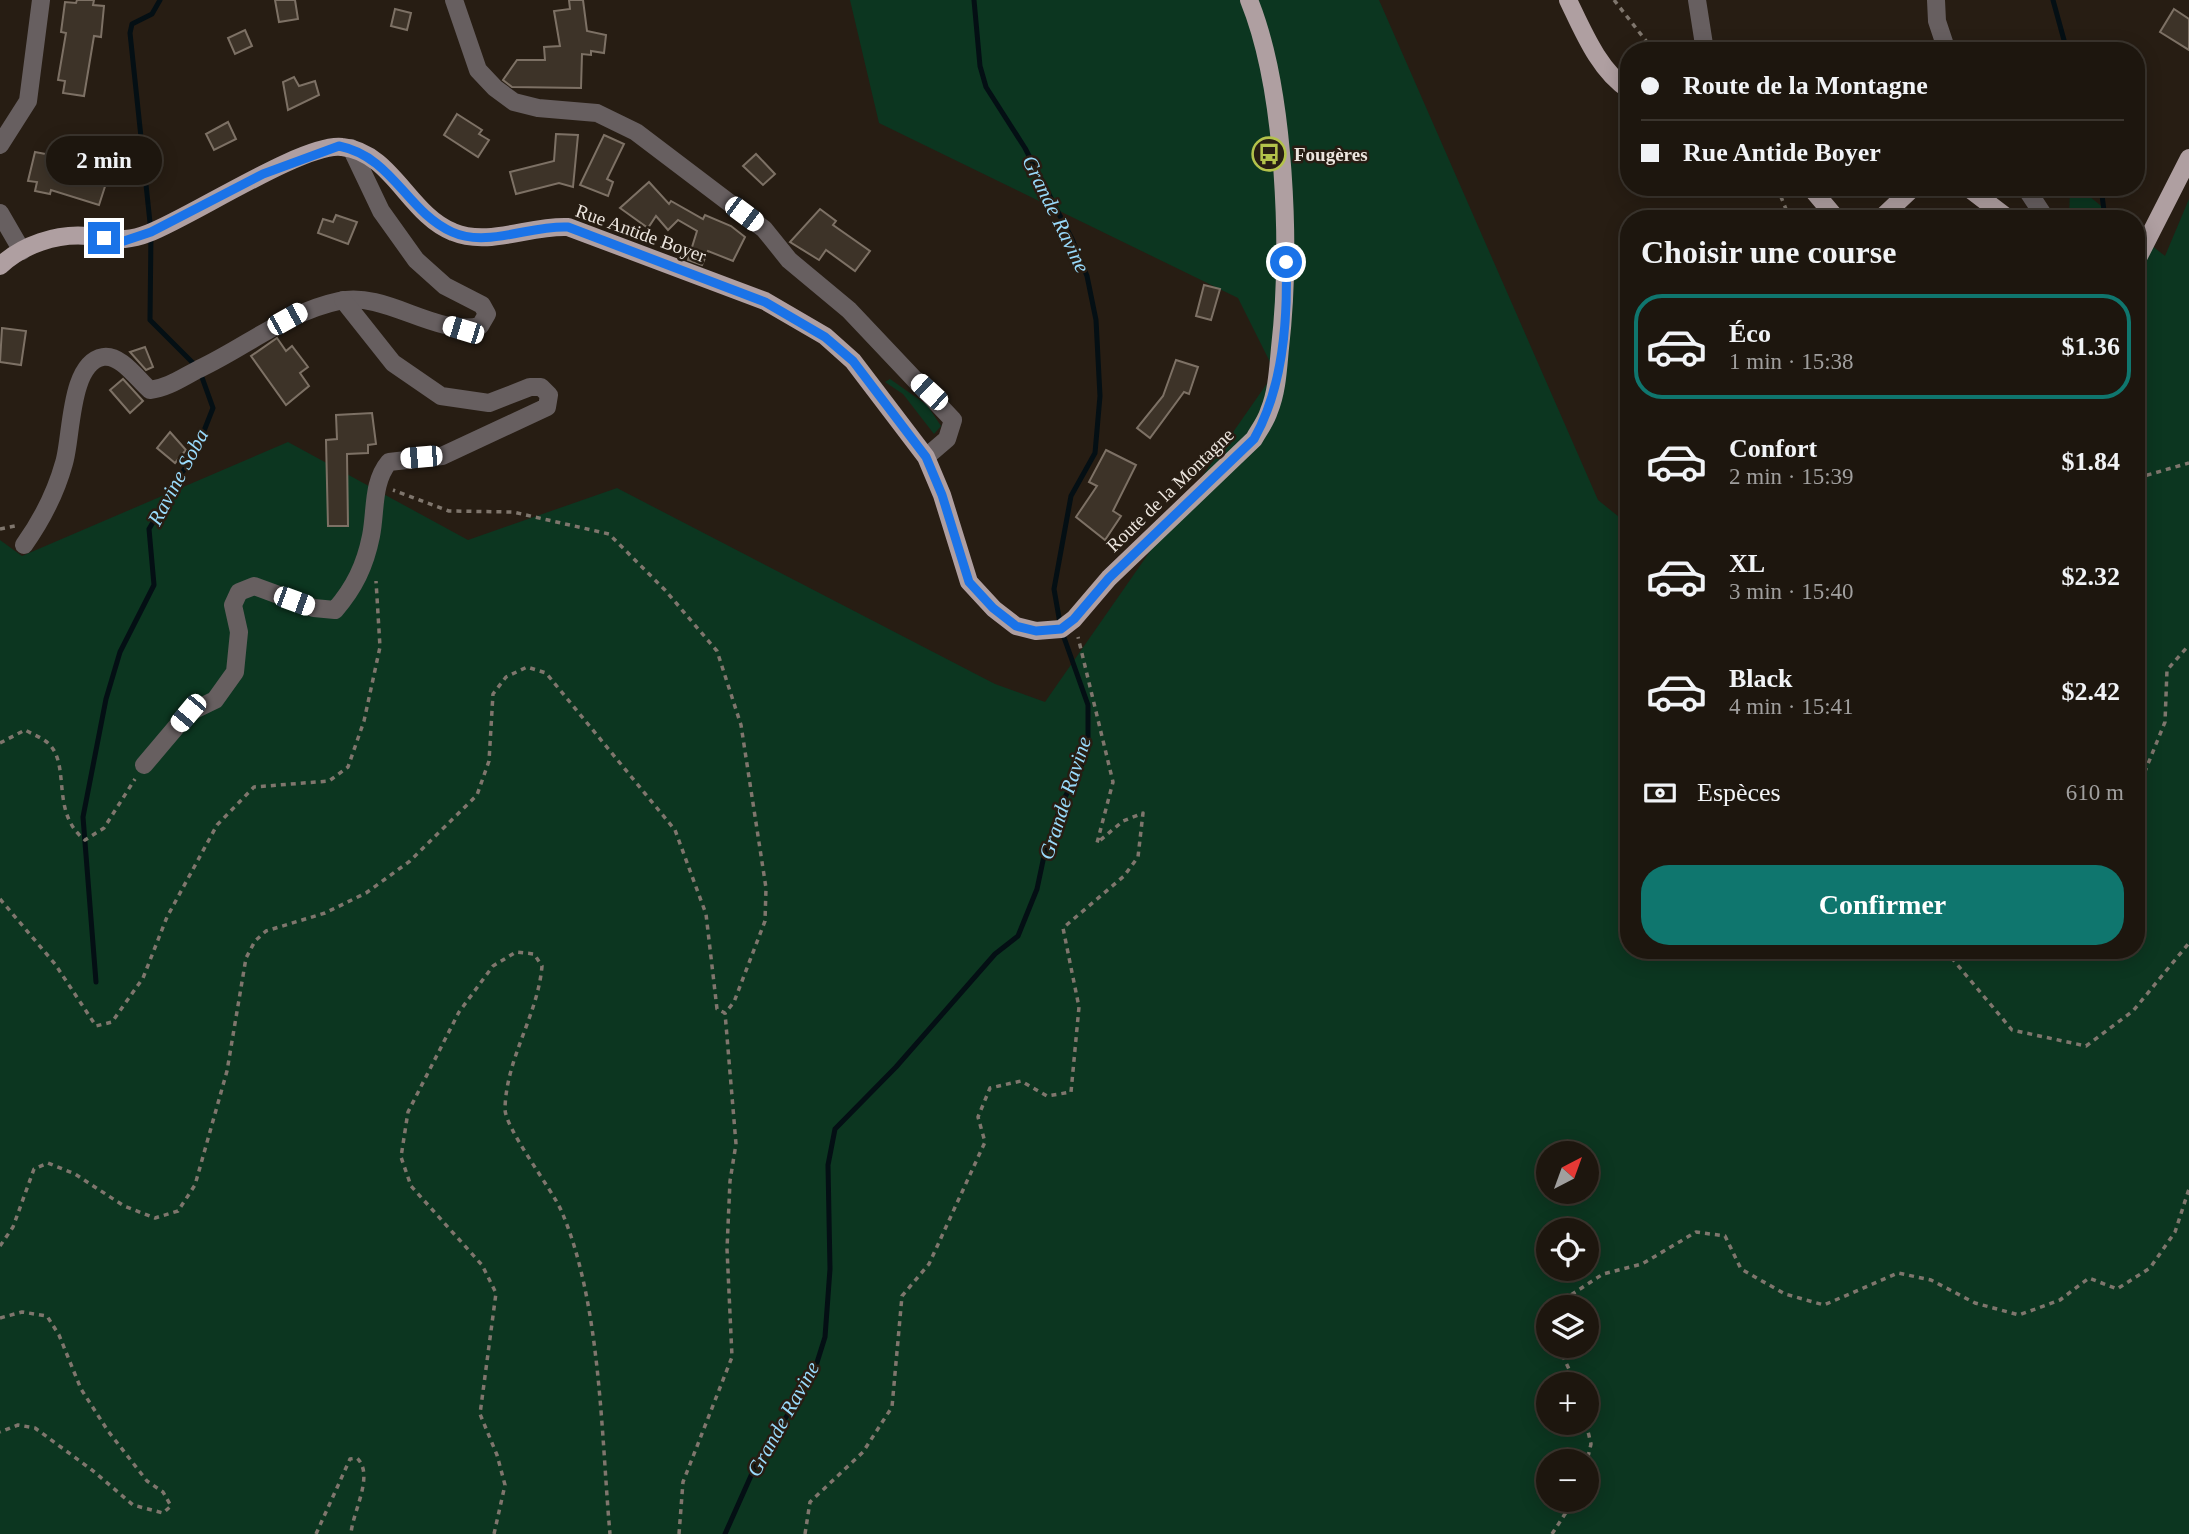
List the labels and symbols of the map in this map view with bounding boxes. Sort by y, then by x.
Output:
bus stop icon: Fougères [1250,135,1288,173]
callout: 2 min [46,136,162,186]
place label: Fougères [1294,144,1368,165]
water label: Grande Ravine [1017,151,1095,277]
car [721,193,768,235]
street label: Rue Antide Boyer [573,200,710,267]
route end [88,222,120,254]
route start [1270,246,1302,278]
car [264,300,311,338]
car [440,314,487,346]
car [907,370,952,414]
street label: Route de la Montagne [1102,424,1238,556]
water label: Ravine Soba [142,425,213,530]
car [400,445,443,469]
car [271,584,318,618]
car [167,690,210,736]
water label: Grande Ravine [1034,734,1096,862]
north arrow [1536,1141,1600,1204]
water label: Grande Ravine [742,1357,824,1481]

